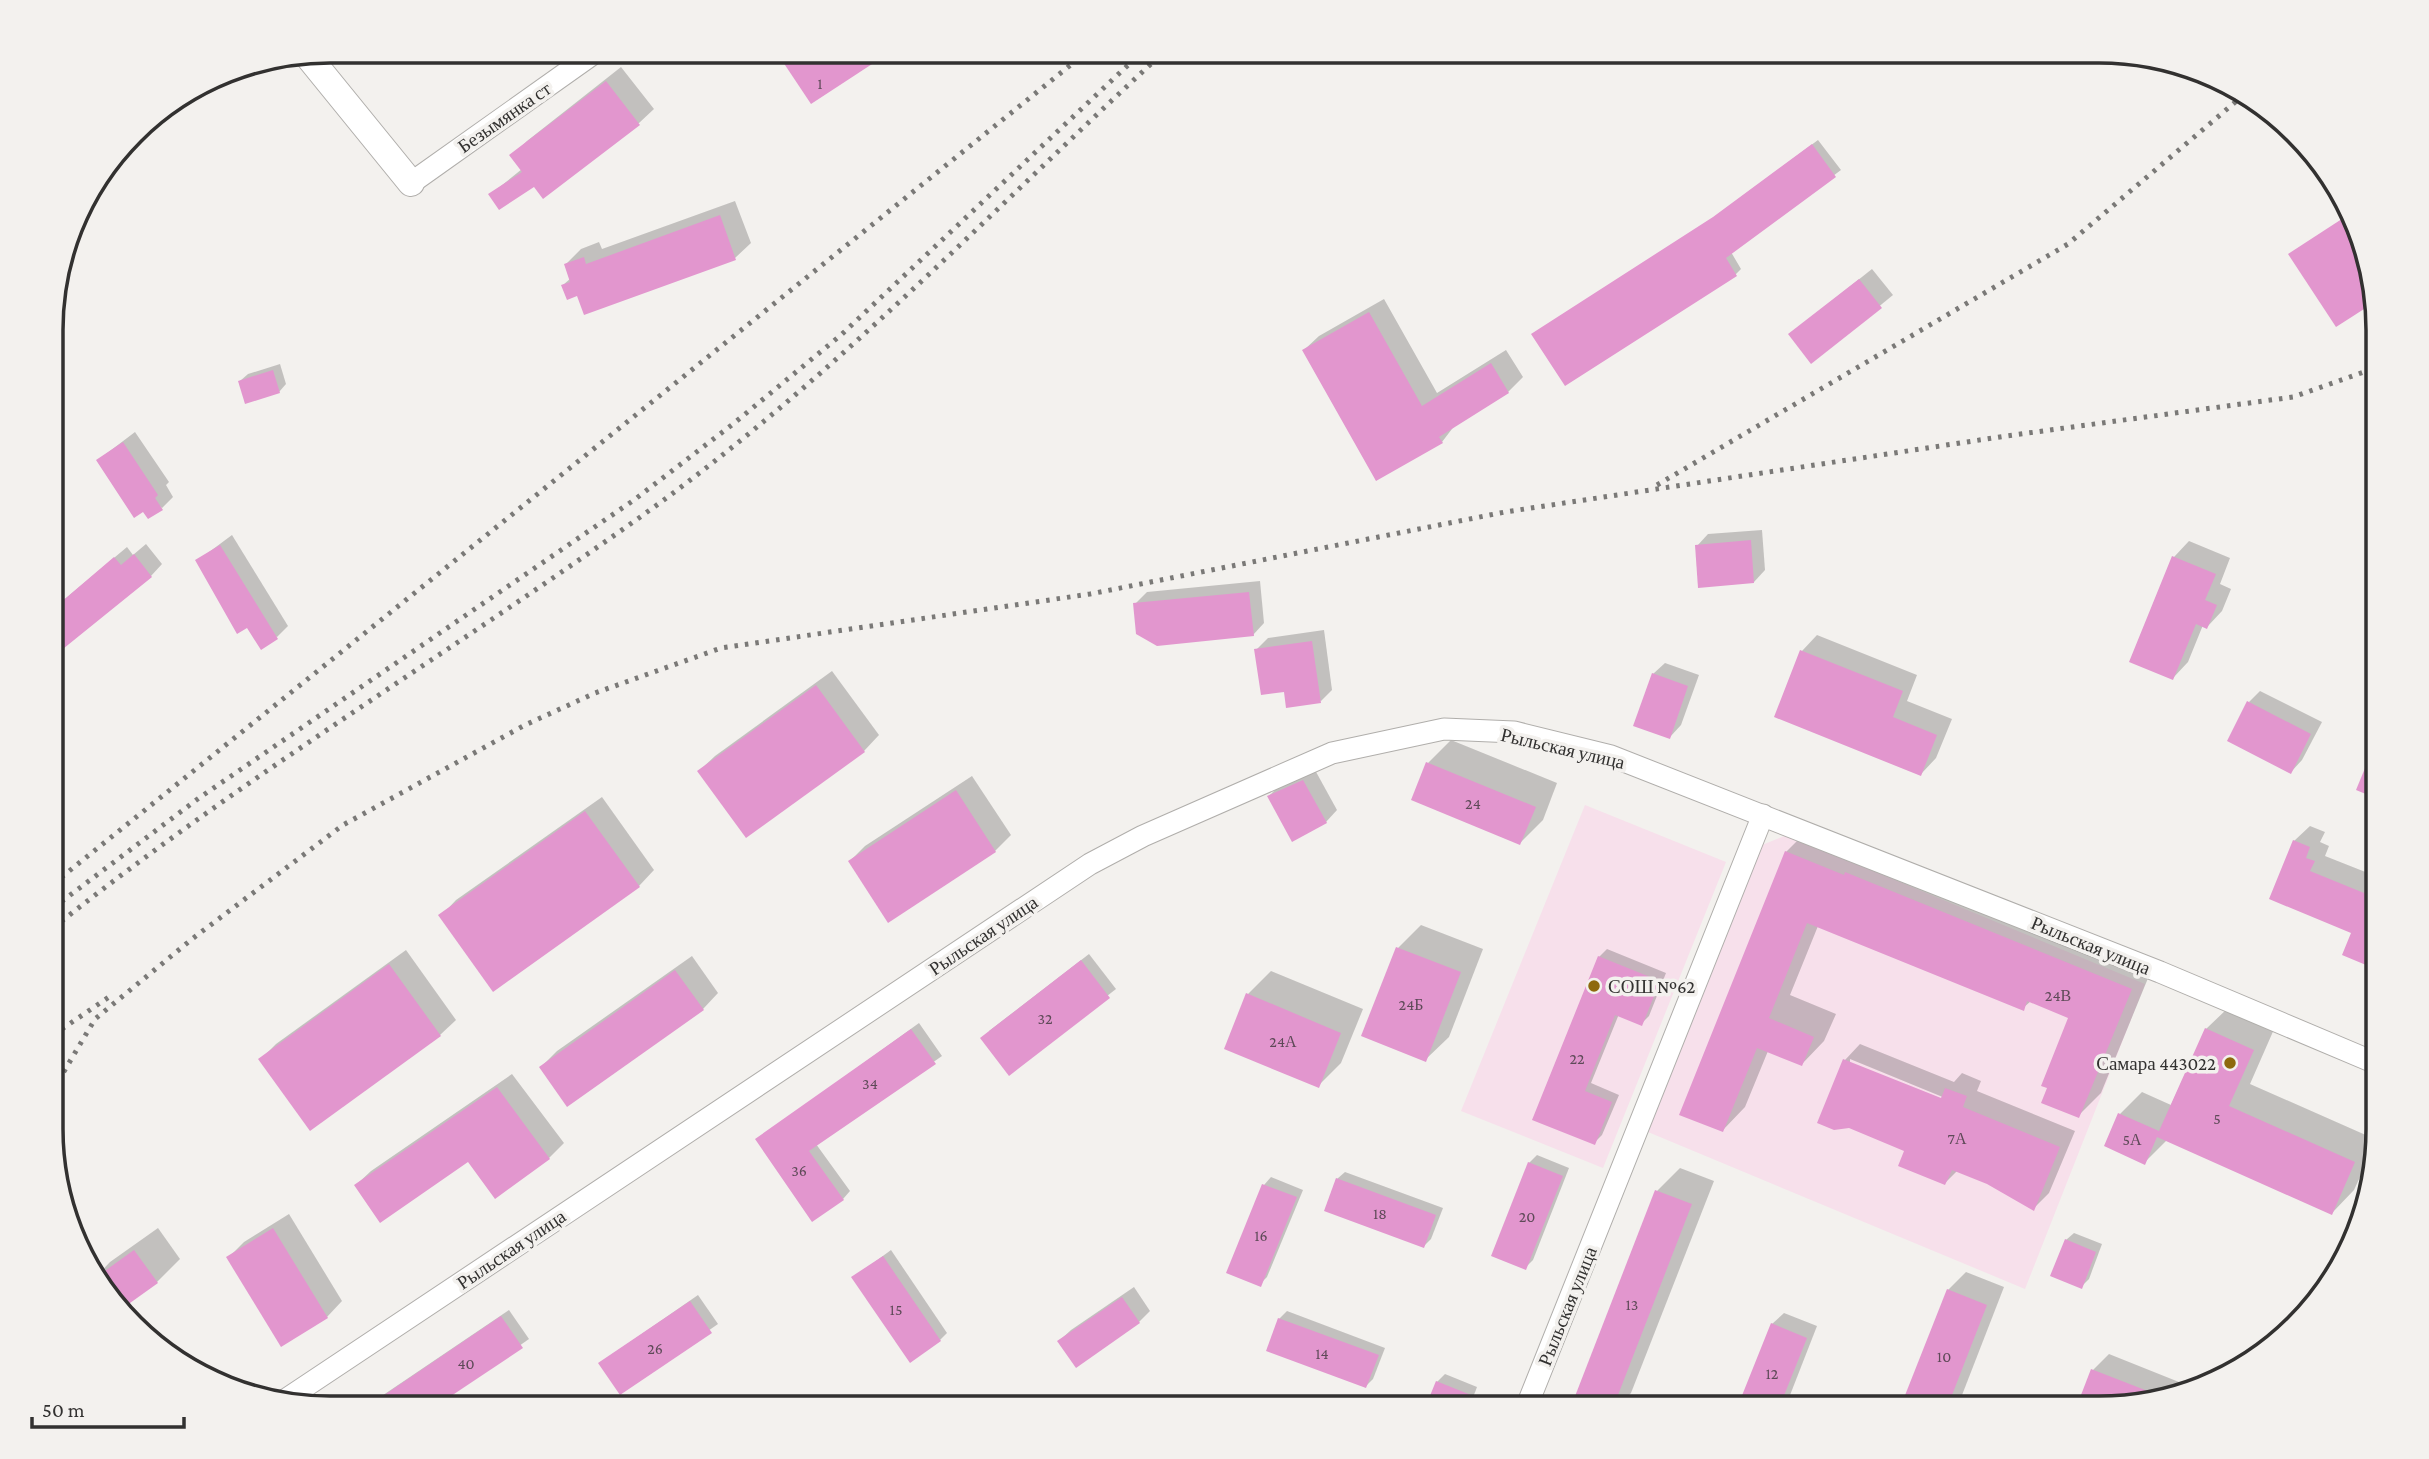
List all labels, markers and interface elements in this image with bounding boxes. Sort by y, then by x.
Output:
house number: 1 [817,75,823,92]
street label: Безымянка ст [454,77,555,157]
street label: Рыльская улица [1499,724,1627,773]
house number: 24 [1465,795,1481,812]
street label: Рыльская улица [925,891,1042,979]
street label: Рыльская улица [2028,912,2154,979]
place label: СОШ №62 [1608,976,1695,997]
marker: СОШ №62 [1586,978,1602,994]
house number: 24В [2045,987,2071,1004]
house number: 24Б [1399,996,1423,1013]
house number: 32 [1037,1010,1053,1027]
house number: 24А [1269,1033,1297,1050]
house number: 22 [1569,1050,1585,1067]
place label: Самара 443022 [2096,1053,2216,1074]
marker: Самара 443022 [2222,1055,2238,1071]
house number: 34 [862,1075,878,1092]
house number: 5 [2213,1110,2221,1127]
house number: 7А [1948,1130,1967,1147]
house number: 5А [2122,1131,2142,1148]
house number: 36 [791,1162,807,1179]
street label: Рыльская улица [453,1205,570,1293]
house number: 18 [1373,1205,1387,1222]
house number: 20 [1519,1208,1535,1225]
house number: 16 [1254,1227,1268,1244]
street label: Рыльская улица [1534,1243,1601,1369]
house number: 13 [1626,1296,1638,1313]
house number: 15 [890,1301,902,1318]
house number: 26 [647,1340,663,1357]
house number: 14 [1315,1345,1329,1362]
house number: 10 [1937,1348,1951,1365]
house number: 40 [457,1355,475,1372]
house number: 12 [1766,1365,1779,1382]
scale bar [32,1386,184,1430]
text: 50 m [42,1398,85,1422]

